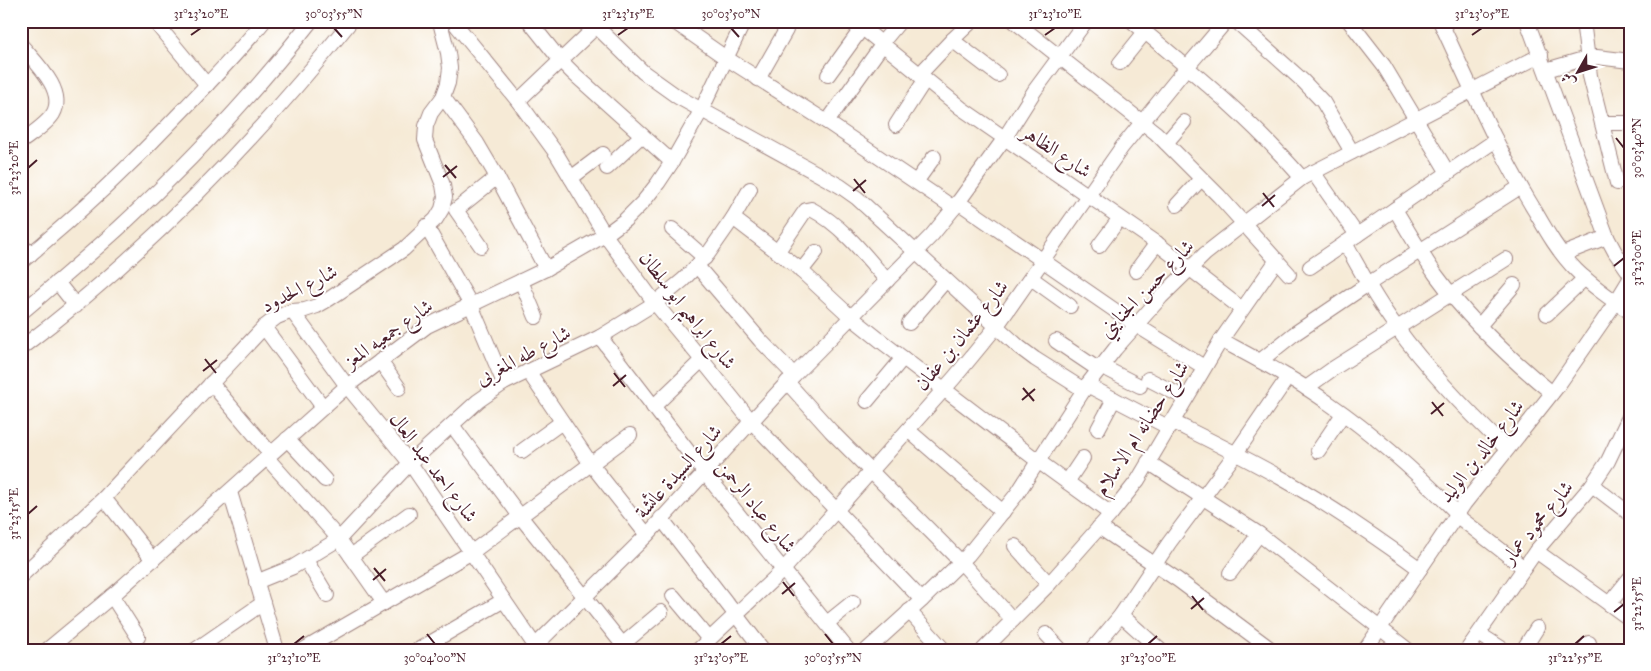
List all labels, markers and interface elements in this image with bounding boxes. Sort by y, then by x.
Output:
text: 31°23'20"E [174,7,229,21]
text: 30°03'55"N [305,7,363,21]
text: 31°23'15"E [602,7,654,21]
text: 30°03'50"N [701,7,761,21]
text: 31°23'10"E [1028,7,1082,21]
text: 31°23'05"E [1455,7,1510,21]
north arrow [1554,48,1604,98]
text: ش [1557,69,1579,91]
street label: شارع الظاهر [1013,118,1096,188]
text: 30°03'40"N [1630,118,1644,178]
text: 31°23'20"E [7,140,21,195]
text: 31°23'00"E [1630,230,1644,286]
street label: شارع حسن الجنايني [1093,234,1203,346]
street label: شارع ابراهيم ابو سلطان [628,246,742,379]
street label: شارع الحدود [257,259,344,323]
street label: شارع عثمان بن عفان [909,275,1018,399]
street label: شارع جمعيه المعز [337,294,441,379]
street label: شارع طه المغربى [471,320,577,395]
street label: شارع حضانه ام الاسلام [1088,356,1199,503]
street label: شارع خالد بن الوليد [1433,395,1533,511]
street label: شارع احمد عبد العال [380,407,483,530]
street label: شارع السيدة عائشة [629,419,731,527]
street label: شارع عباد الرحمن [708,455,802,561]
street label: شارع محمود عمار [1495,475,1583,574]
text: 31°23'15"E [7,488,21,540]
text: 31°22'55"E [1630,577,1644,631]
text: 31°23'10"E [267,651,321,665]
text: 30°04'00"N [404,651,466,665]
text: 31°23'05"E [694,651,749,665]
text: 30°03'55"N [804,651,862,665]
text: 31°23'00"E [1120,651,1176,665]
text: 31°22'55"E [1548,651,1602,665]

